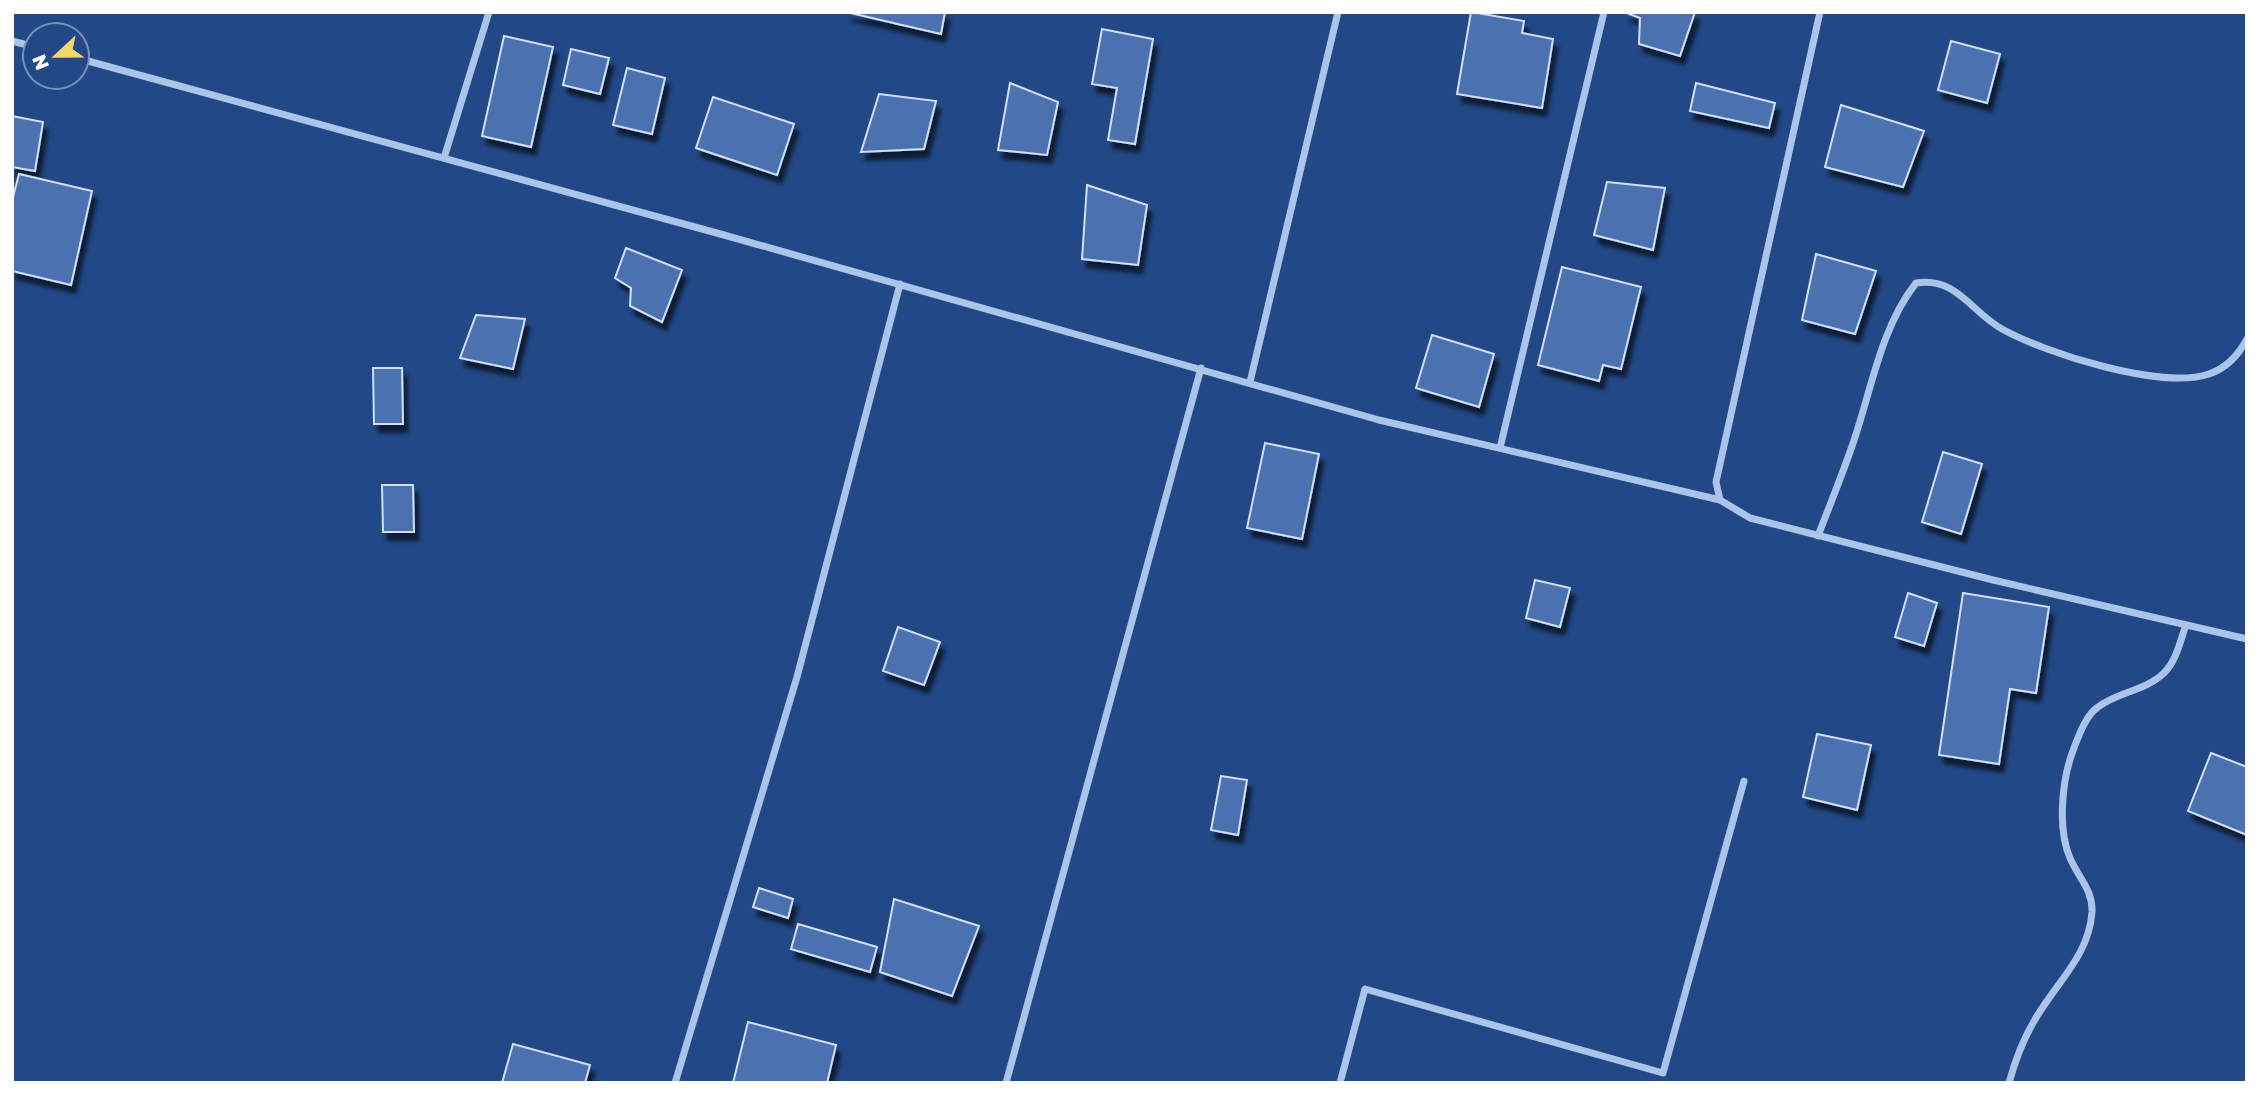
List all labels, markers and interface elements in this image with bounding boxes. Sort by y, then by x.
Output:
north arrow [21,21,91,91]
text: N [26,52,53,74]

